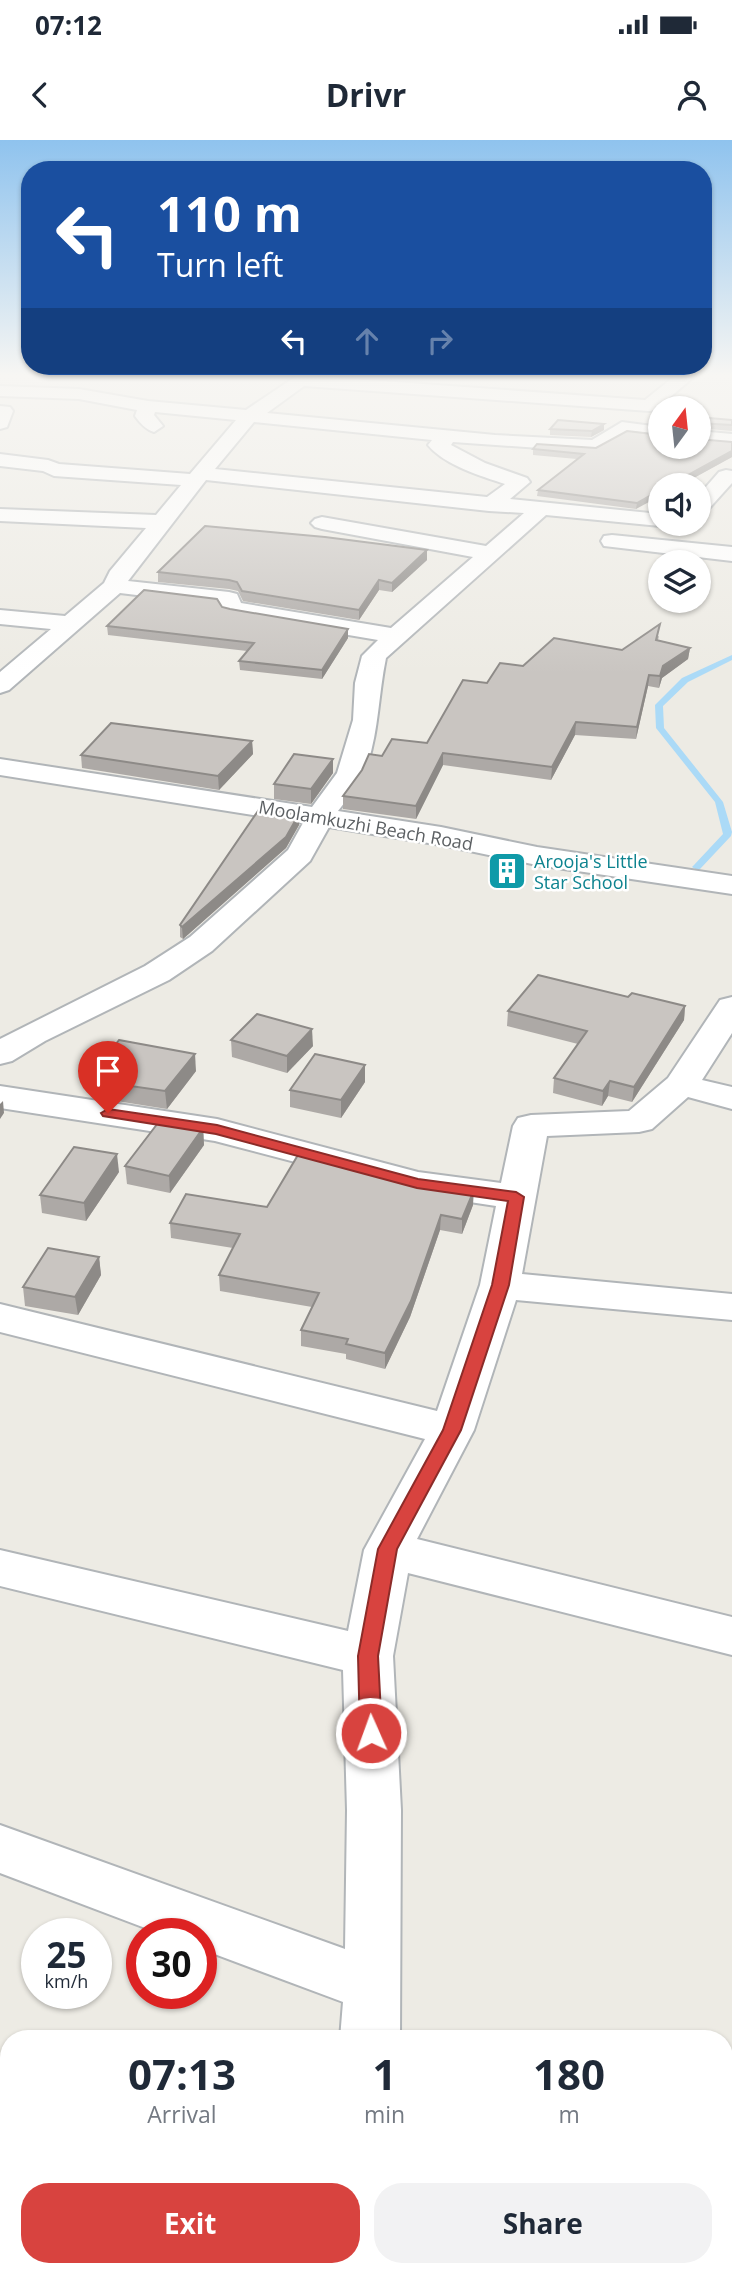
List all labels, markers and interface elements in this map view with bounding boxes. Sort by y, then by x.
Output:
text: 07:12 [35,7,102,43]
text: Drivr [326,73,406,116]
icon: back [21,76,59,114]
icon: person [673,76,711,114]
text: 110 m [157,180,302,246]
icon: left [42,189,133,280]
text: Turn left [157,243,283,286]
icon: left [275,322,313,360]
icon: ahead [348,322,386,360]
icon: right [421,322,459,360]
north arrow [648,396,710,458]
map controls [648,396,711,613]
button: sound [648,473,711,536]
button: layers [648,550,711,613]
street label: Moolamkuzhi Beach Road [257,794,475,856]
place label: Arooja's Little Star School [534,849,648,894]
building icon: Arooja's Little Star School [486,850,528,892]
pin [78,1041,138,1113]
icon: arrive [89,1052,127,1090]
position arrow [334,1696,408,1770]
speed limit sign: 30 [126,1918,217,2009]
text: 25 [46,1931,87,1978]
text: km/h [45,1969,88,1993]
text: 07:13 [128,2045,236,2102]
text: 1 [372,2045,397,2102]
text: 180 [533,2045,605,2102]
text: Arrival [147,2098,217,2130]
text: min [364,2098,405,2130]
text: m [558,2098,580,2130]
button: Exit [21,2183,360,2263]
button: Share [374,2183,712,2263]

